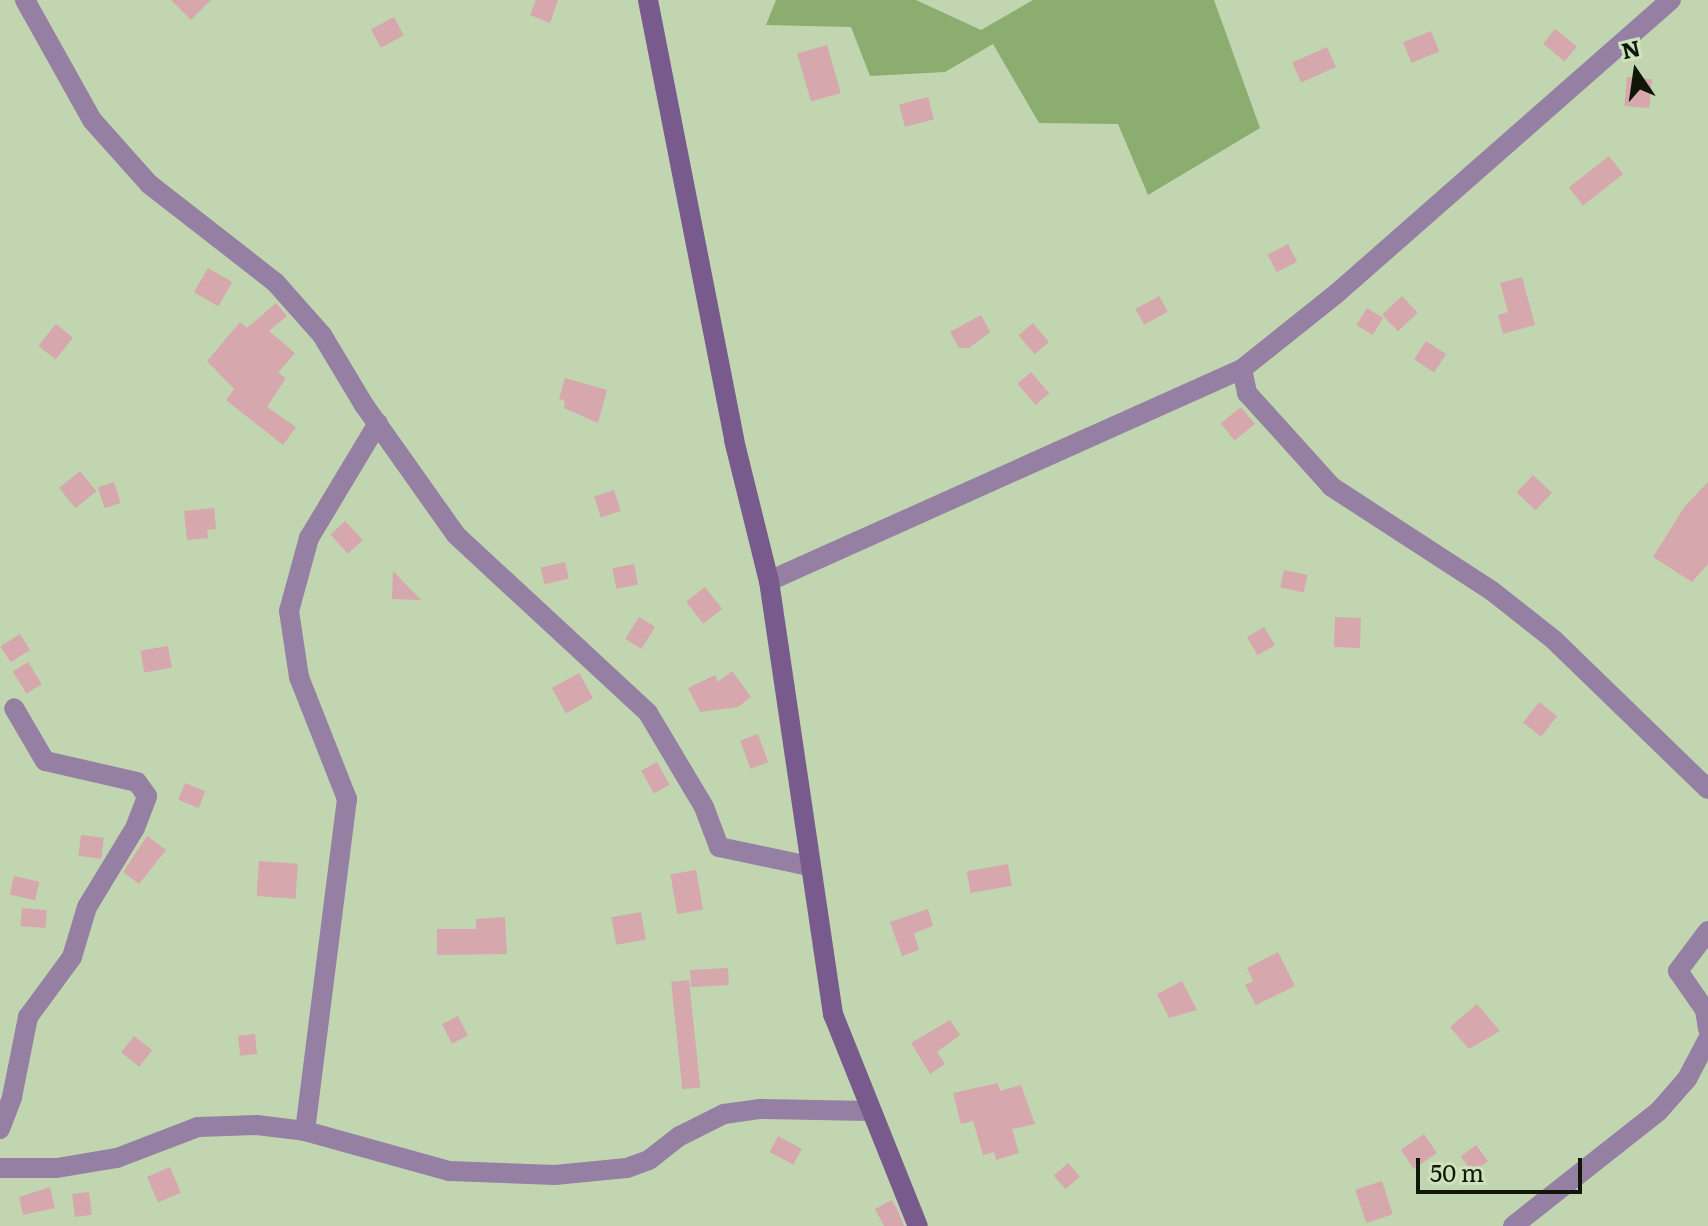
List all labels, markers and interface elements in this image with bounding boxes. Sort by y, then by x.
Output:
text: N [1618,30,1643,66]
north arrow [1596,32,1676,112]
scale bar [1420,1142,1586,1192]
text: 50 m [1430,1154,1484,1189]

